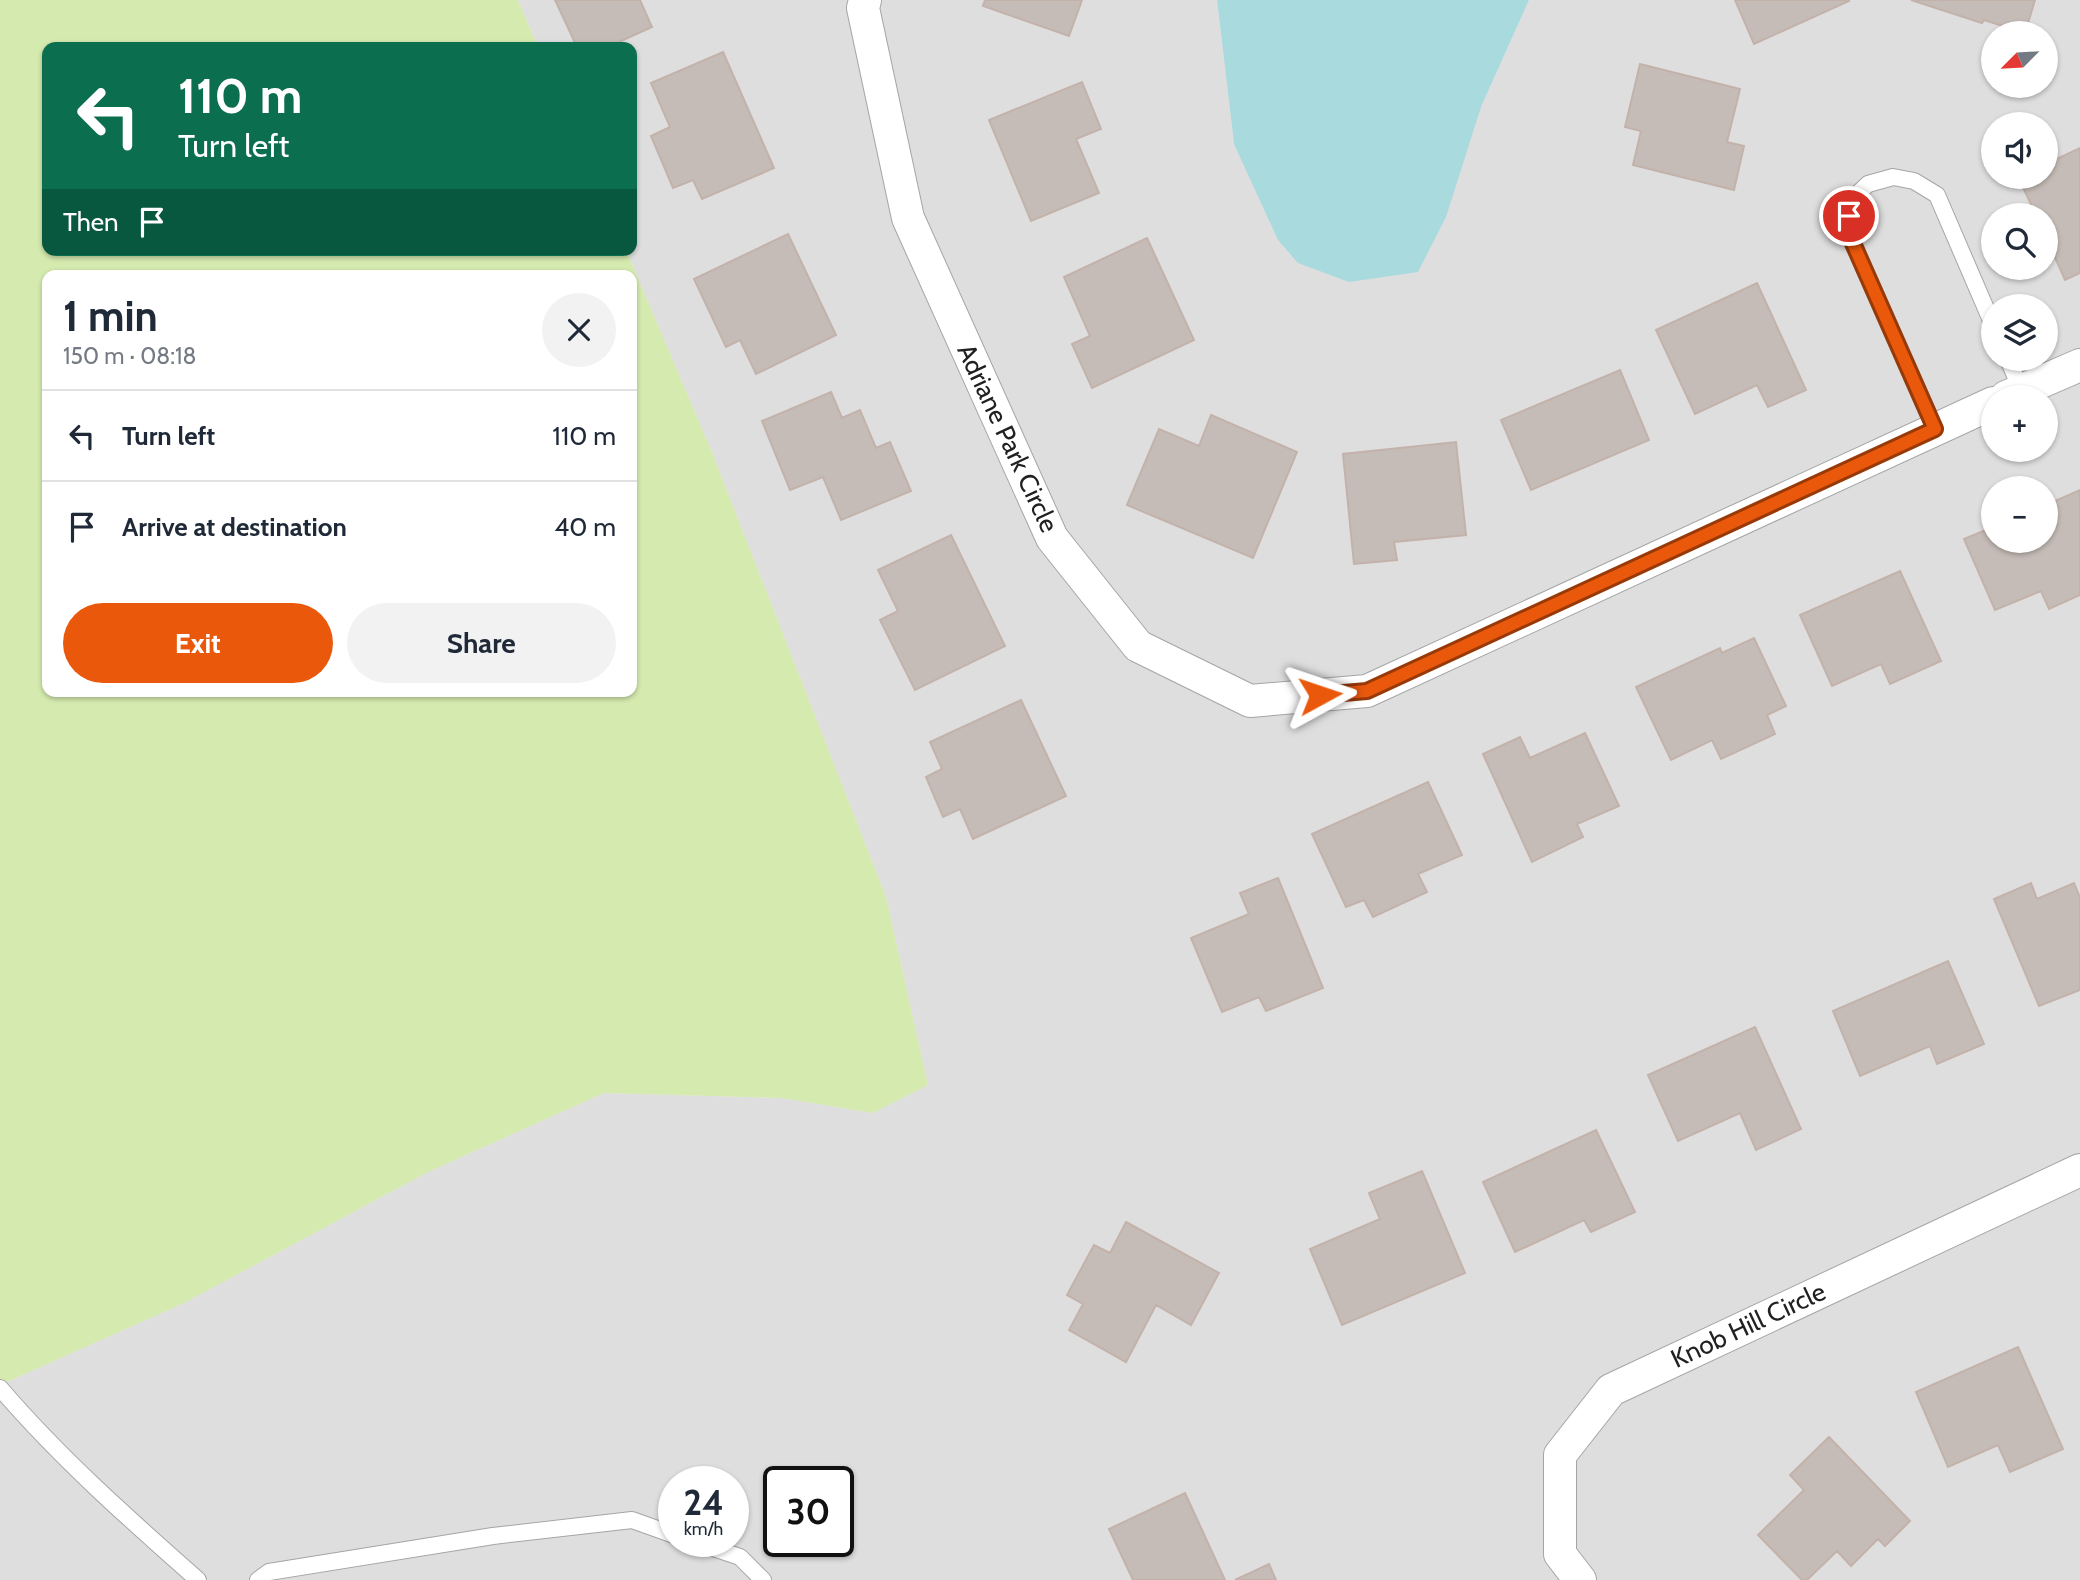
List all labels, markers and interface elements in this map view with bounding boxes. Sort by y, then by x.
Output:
north arrow [1981,21,2058,98]
map controls [1981,21,2058,553]
text: 110 m [178,66,302,125]
icon: left [63,70,154,161]
button: sound [1981,112,2058,189]
text: Turn left [178,126,289,165]
pin [1819,186,1879,246]
icon: arrive [1830,197,1868,235]
icon: arrive [133,203,171,241]
button: search [1981,203,2058,280]
text: Then [63,206,119,238]
text: 1 min [63,290,158,342]
button: close [542,293,616,367]
button: layers [1981,294,2058,371]
street label: Adriane Park Circle [950,339,1066,537]
text: 150 m · 08:18 [63,342,196,370]
button: + [1981,385,2058,462]
icon: left [63,417,101,455]
text: Turn left [122,420,215,452]
text: 110 m [552,420,616,452]
button: − [1981,476,2058,553]
icon: arrive [63,508,101,546]
text: Arrive at destination [122,511,347,543]
text: 40 m [554,511,616,543]
button: Exit [63,603,333,683]
button: Share [347,603,616,683]
position arrow [1283,658,1357,732]
street label: Knob Hill Circle [1666,1275,1830,1375]
speed limit sign: 30 [763,1466,854,1557]
text: 24 [683,1481,724,1524]
text: km/h [684,1518,723,1540]

